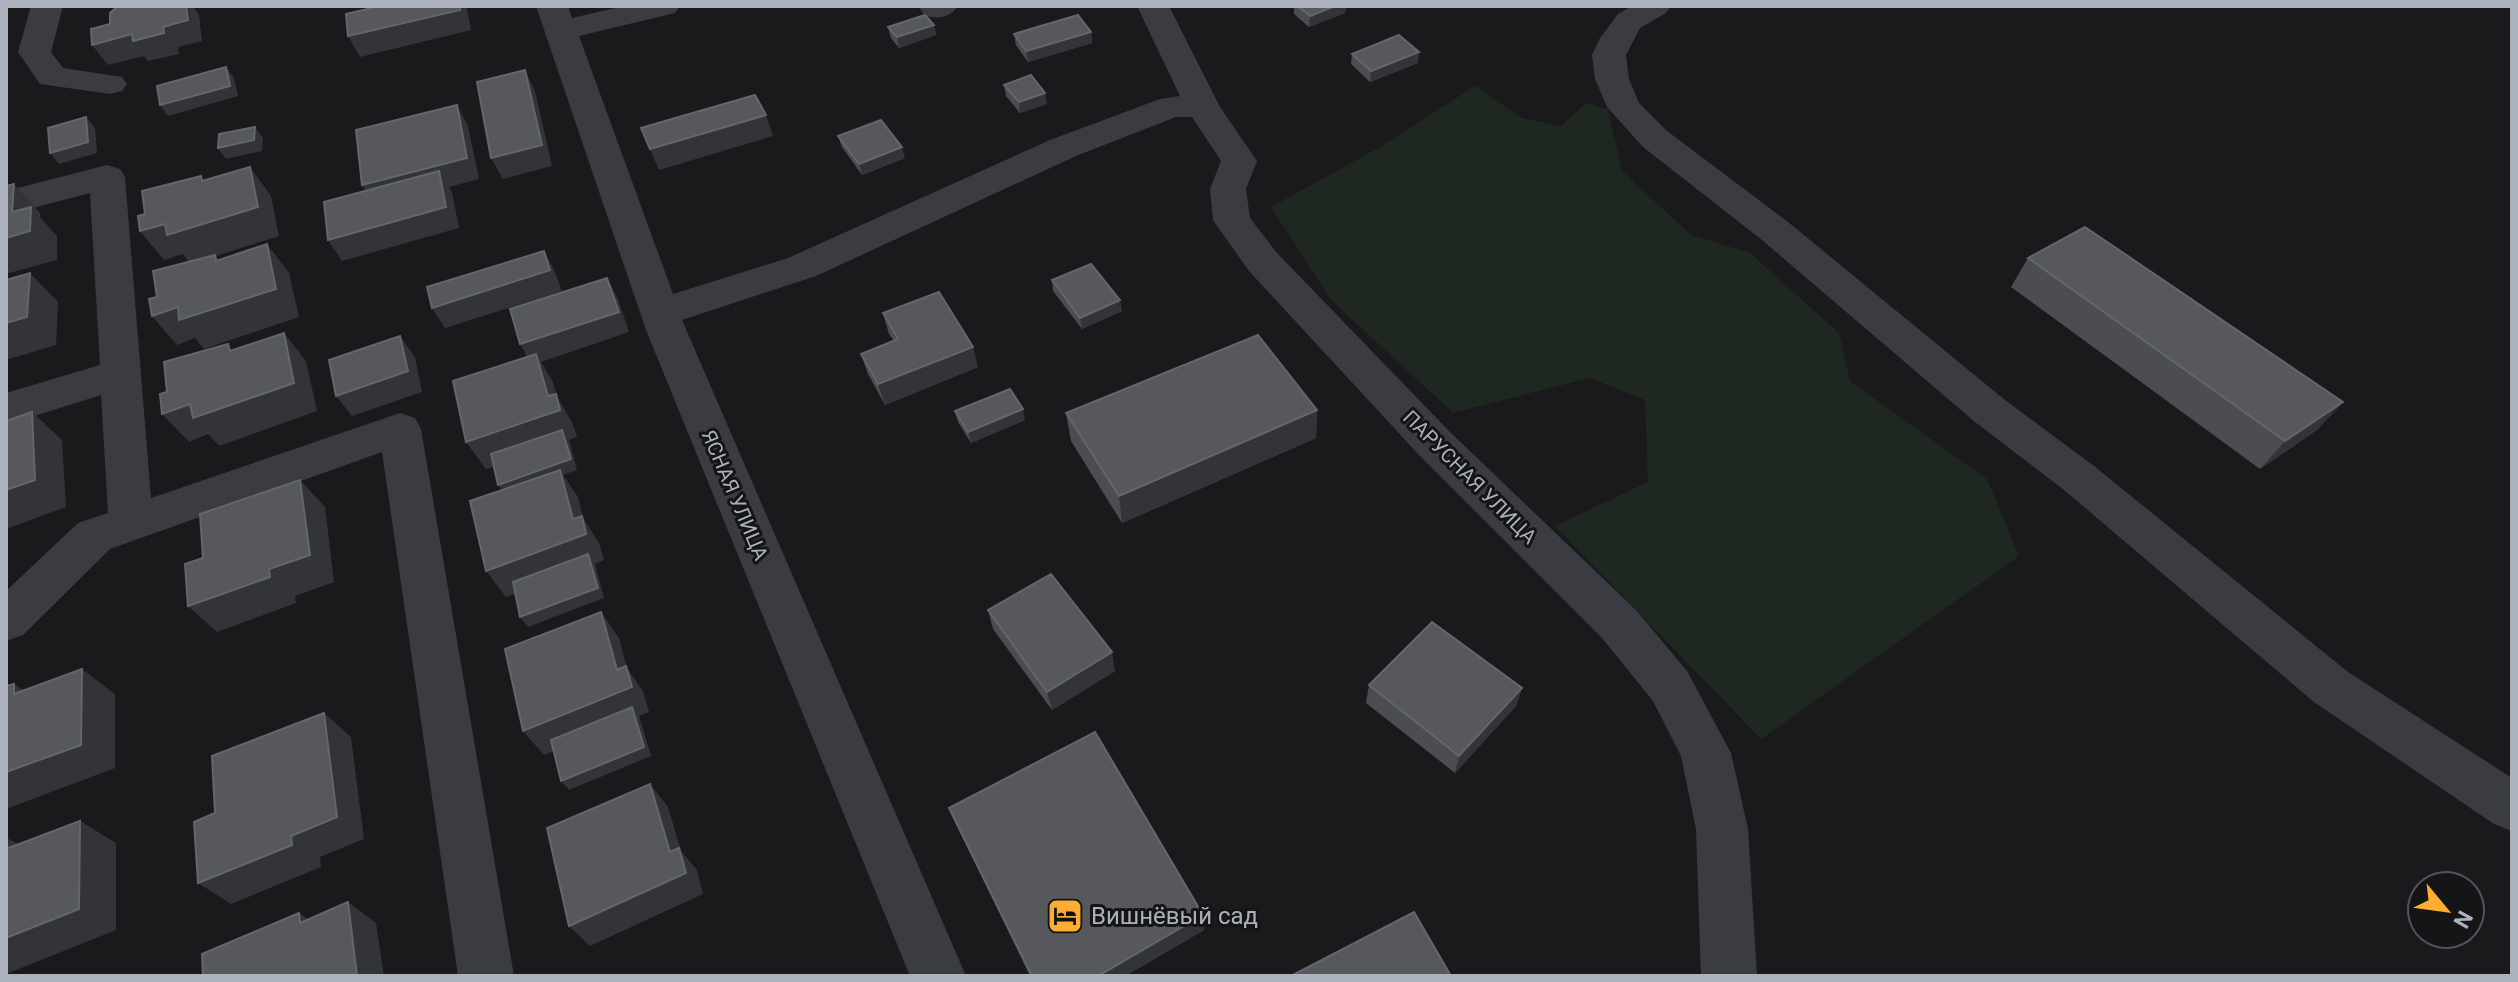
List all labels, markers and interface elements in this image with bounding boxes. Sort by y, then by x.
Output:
street label: ПАРУСНАЯ УЛИЦА [1398,405,1542,549]
street label: ЯСНАЯ УЛИЦА [697,426,773,564]
north arrow [2406,870,2486,950]
hotel icon: Вишнёвый сад [1046,897,1084,935]
place label: Вишнёвый сад [1091,902,1258,930]
text: N [2448,907,2478,932]

